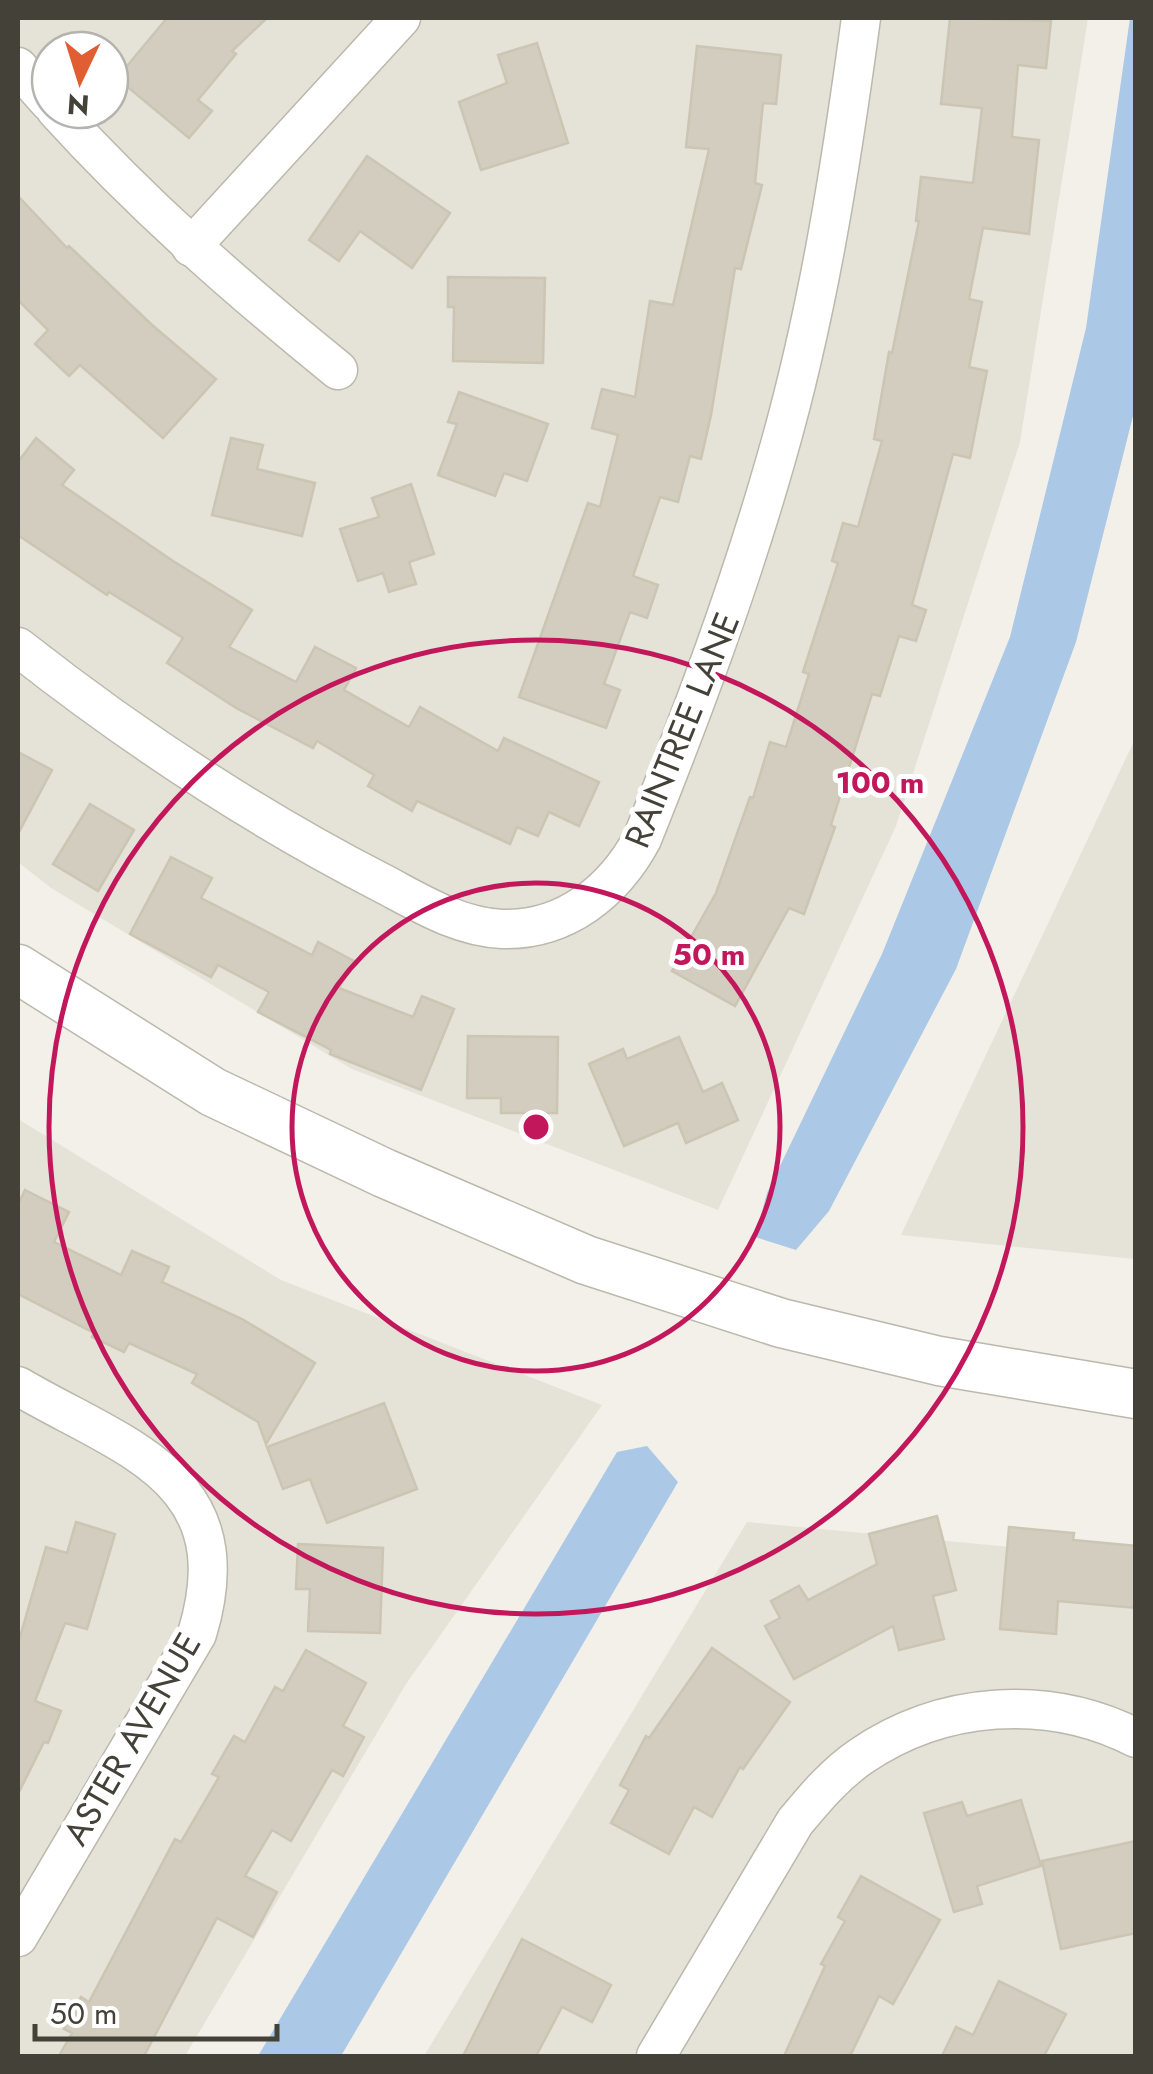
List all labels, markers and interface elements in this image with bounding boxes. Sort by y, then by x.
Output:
north arrow [30,30,130,130]
text: N [66,83,91,126]
street label: RAINTREE LANE [612,605,752,855]
text: 100 m [836,761,924,804]
text: 50 m [673,933,745,976]
centre of rings [518,1109,554,1145]
street label: ASTER AVENUE [51,1623,213,1855]
scale bar [35,1979,278,2041]
text: 50 m [50,1992,117,2035]

